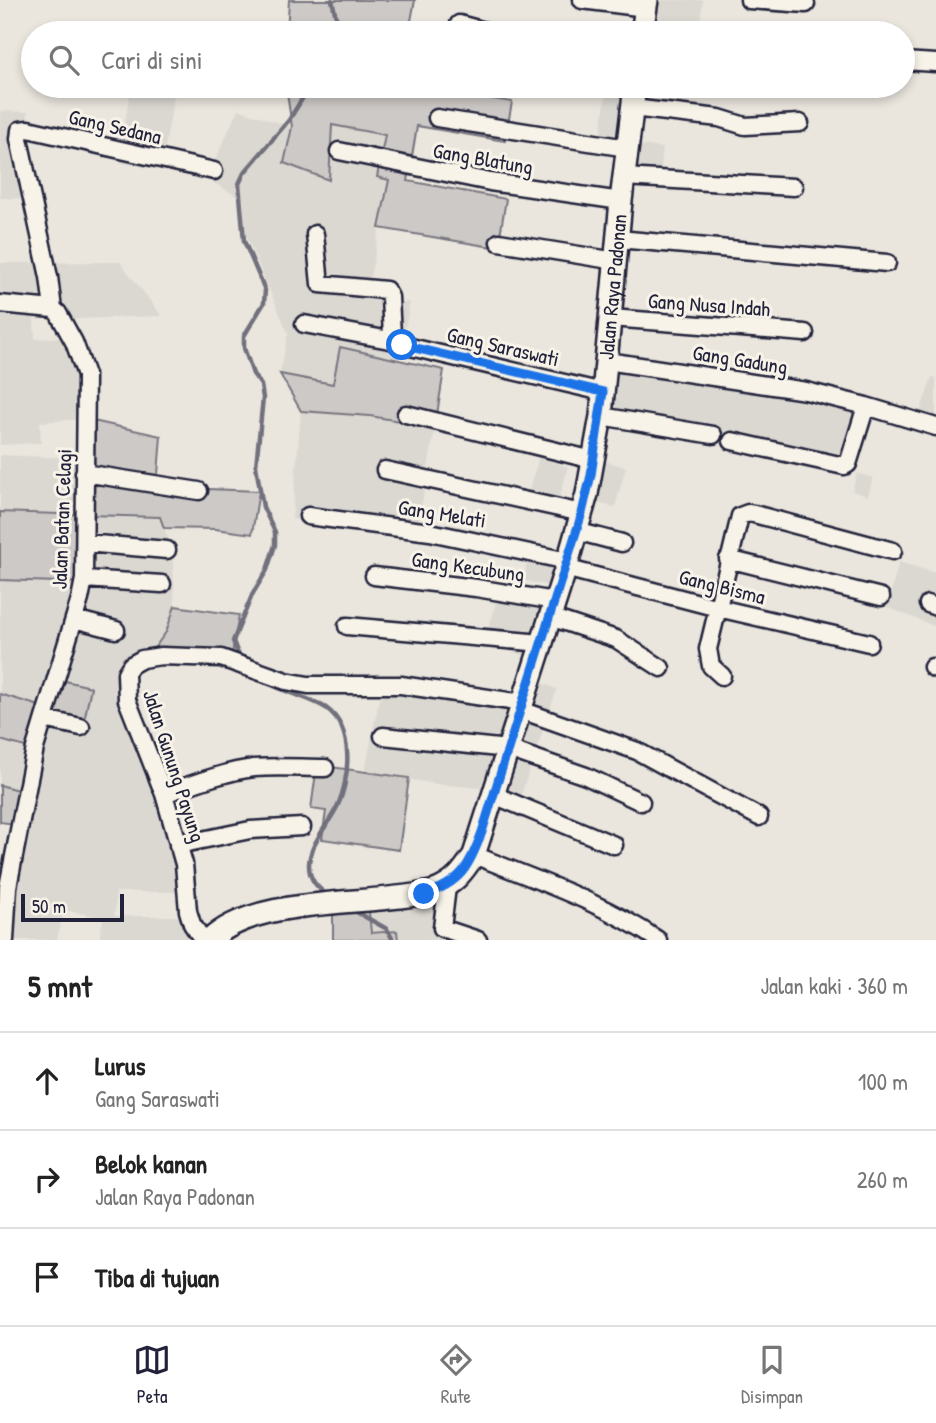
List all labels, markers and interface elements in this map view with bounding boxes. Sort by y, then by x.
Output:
search box [21,21,915,98]
icon: search [45,41,83,79]
text: Cari di sini [101,42,203,77]
street label: Gang Sedana [66,102,164,151]
street label: Gang Blatung [431,135,535,182]
street label: Jalan Raya Padonan [591,213,634,361]
street label: Gang Nusa Indah [647,286,771,323]
street label: Gang Saraswati [444,320,562,373]
route start [386,329,417,360]
street label: Gang Gadung [691,338,790,381]
street label: Jalan Batan Celagi [45,448,78,590]
street label: Gang Melati [396,492,488,535]
street label: Gang Kecubung [410,544,526,589]
street label: Gang Bisma [676,562,768,611]
street label: Jalan Gunung Payung [136,686,213,846]
route end [408,878,439,909]
scale bar [21,891,124,923]
text: 50 m [32,893,66,919]
text: 5 mnt [28,966,92,1006]
text: Jalan kaki · 360 m [761,970,908,1001]
text: Lurus [95,1048,146,1083]
icon: ahead [28,1062,66,1100]
text: 100 m [858,1066,908,1097]
text: Gang Saraswati [95,1083,220,1114]
text: Belok kanan [95,1146,207,1181]
icon: right [28,1160,66,1198]
text: 260 m [857,1164,908,1195]
text: Jalan Raya Padonan [95,1181,255,1212]
icon: arrive [28,1258,66,1296]
text: Tiba di tujuan [95,1260,220,1295]
tab: Peta [133,1341,171,1409]
tab: Rute [437,1341,475,1409]
tab: Disimpan [741,1341,803,1409]

